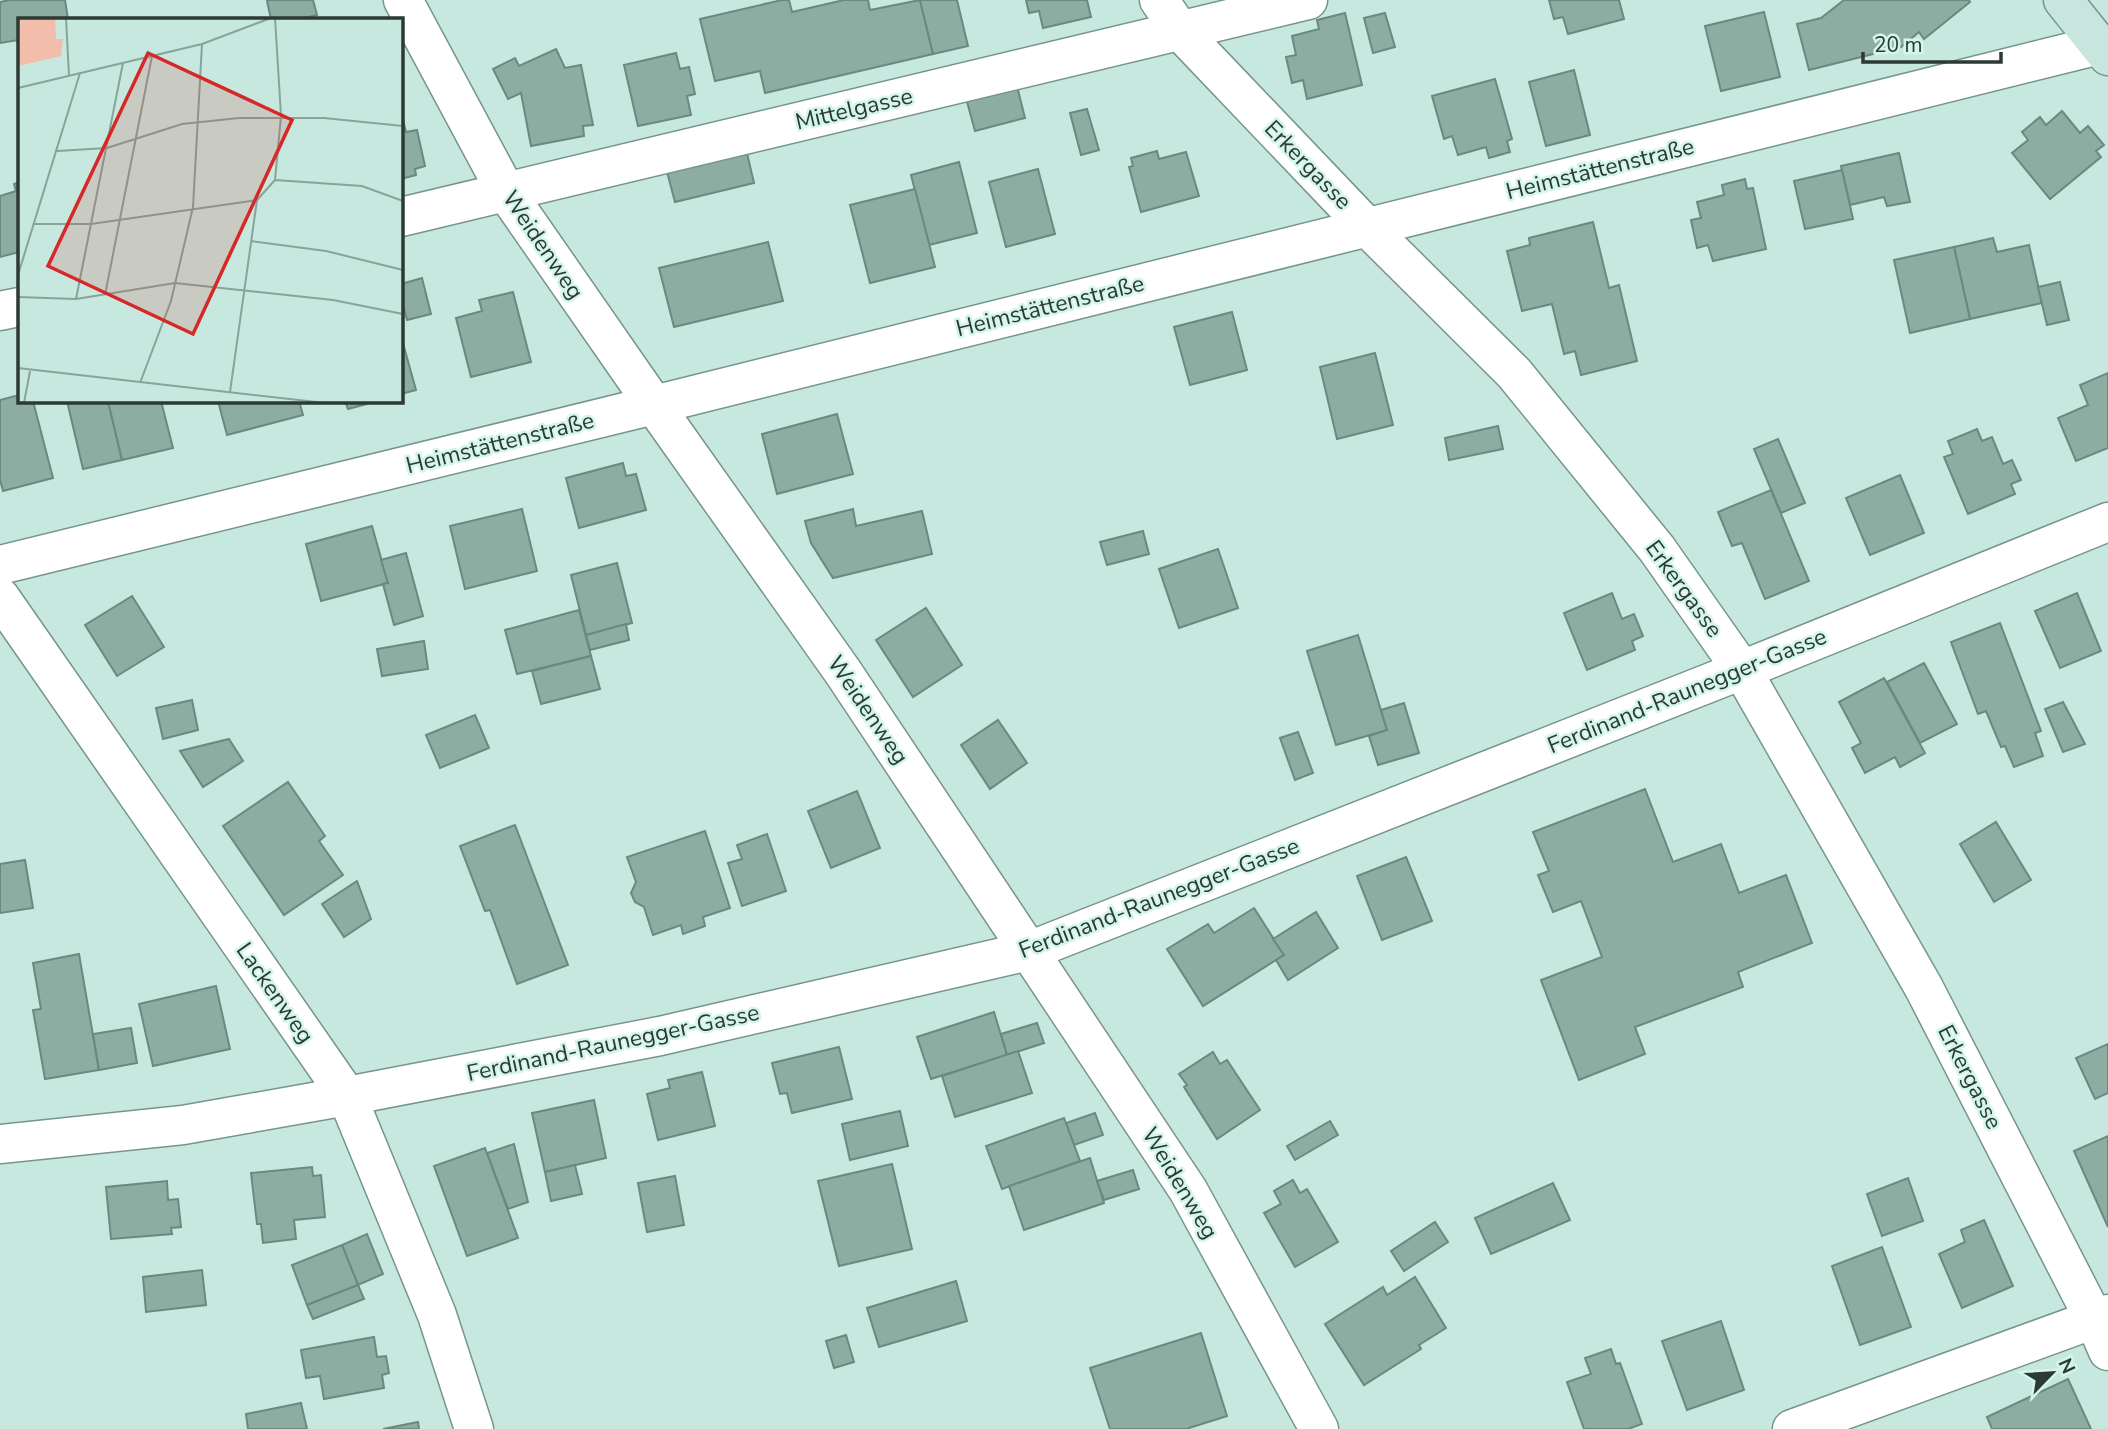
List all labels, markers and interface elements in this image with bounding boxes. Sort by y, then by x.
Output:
inset map [18,18,402,402]
scale bar [1863,21,2001,65]
text: 20 m [1874,31,1923,59]
street label: Mittelgasse [792,80,916,138]
street label: Erkergasse [1258,114,1358,216]
street label: Heimstättenstraße [1503,131,1697,207]
street label: Weidenweg [495,185,591,305]
street label: Heimstättenstraße [953,268,1147,344]
street label: Heimstättenstraße [403,405,597,481]
street label: Erkergasse [1638,534,1730,644]
street label: Ferdinand-Raunegger-Gasse [1543,621,1831,761]
street label: Weidenweg [820,650,916,770]
street label: Ferdinand-Raunegger-Gasse [1014,830,1304,966]
street label: Lackenweg [229,936,321,1050]
street label: Ferdinand-Raunegger-Gasse [464,997,762,1089]
street label: Erkergasse [1930,1020,2010,1134]
street label: Weidenweg [1135,1121,1225,1245]
north arrow [2017,1338,2087,1408]
text: N [2052,1354,2081,1378]

